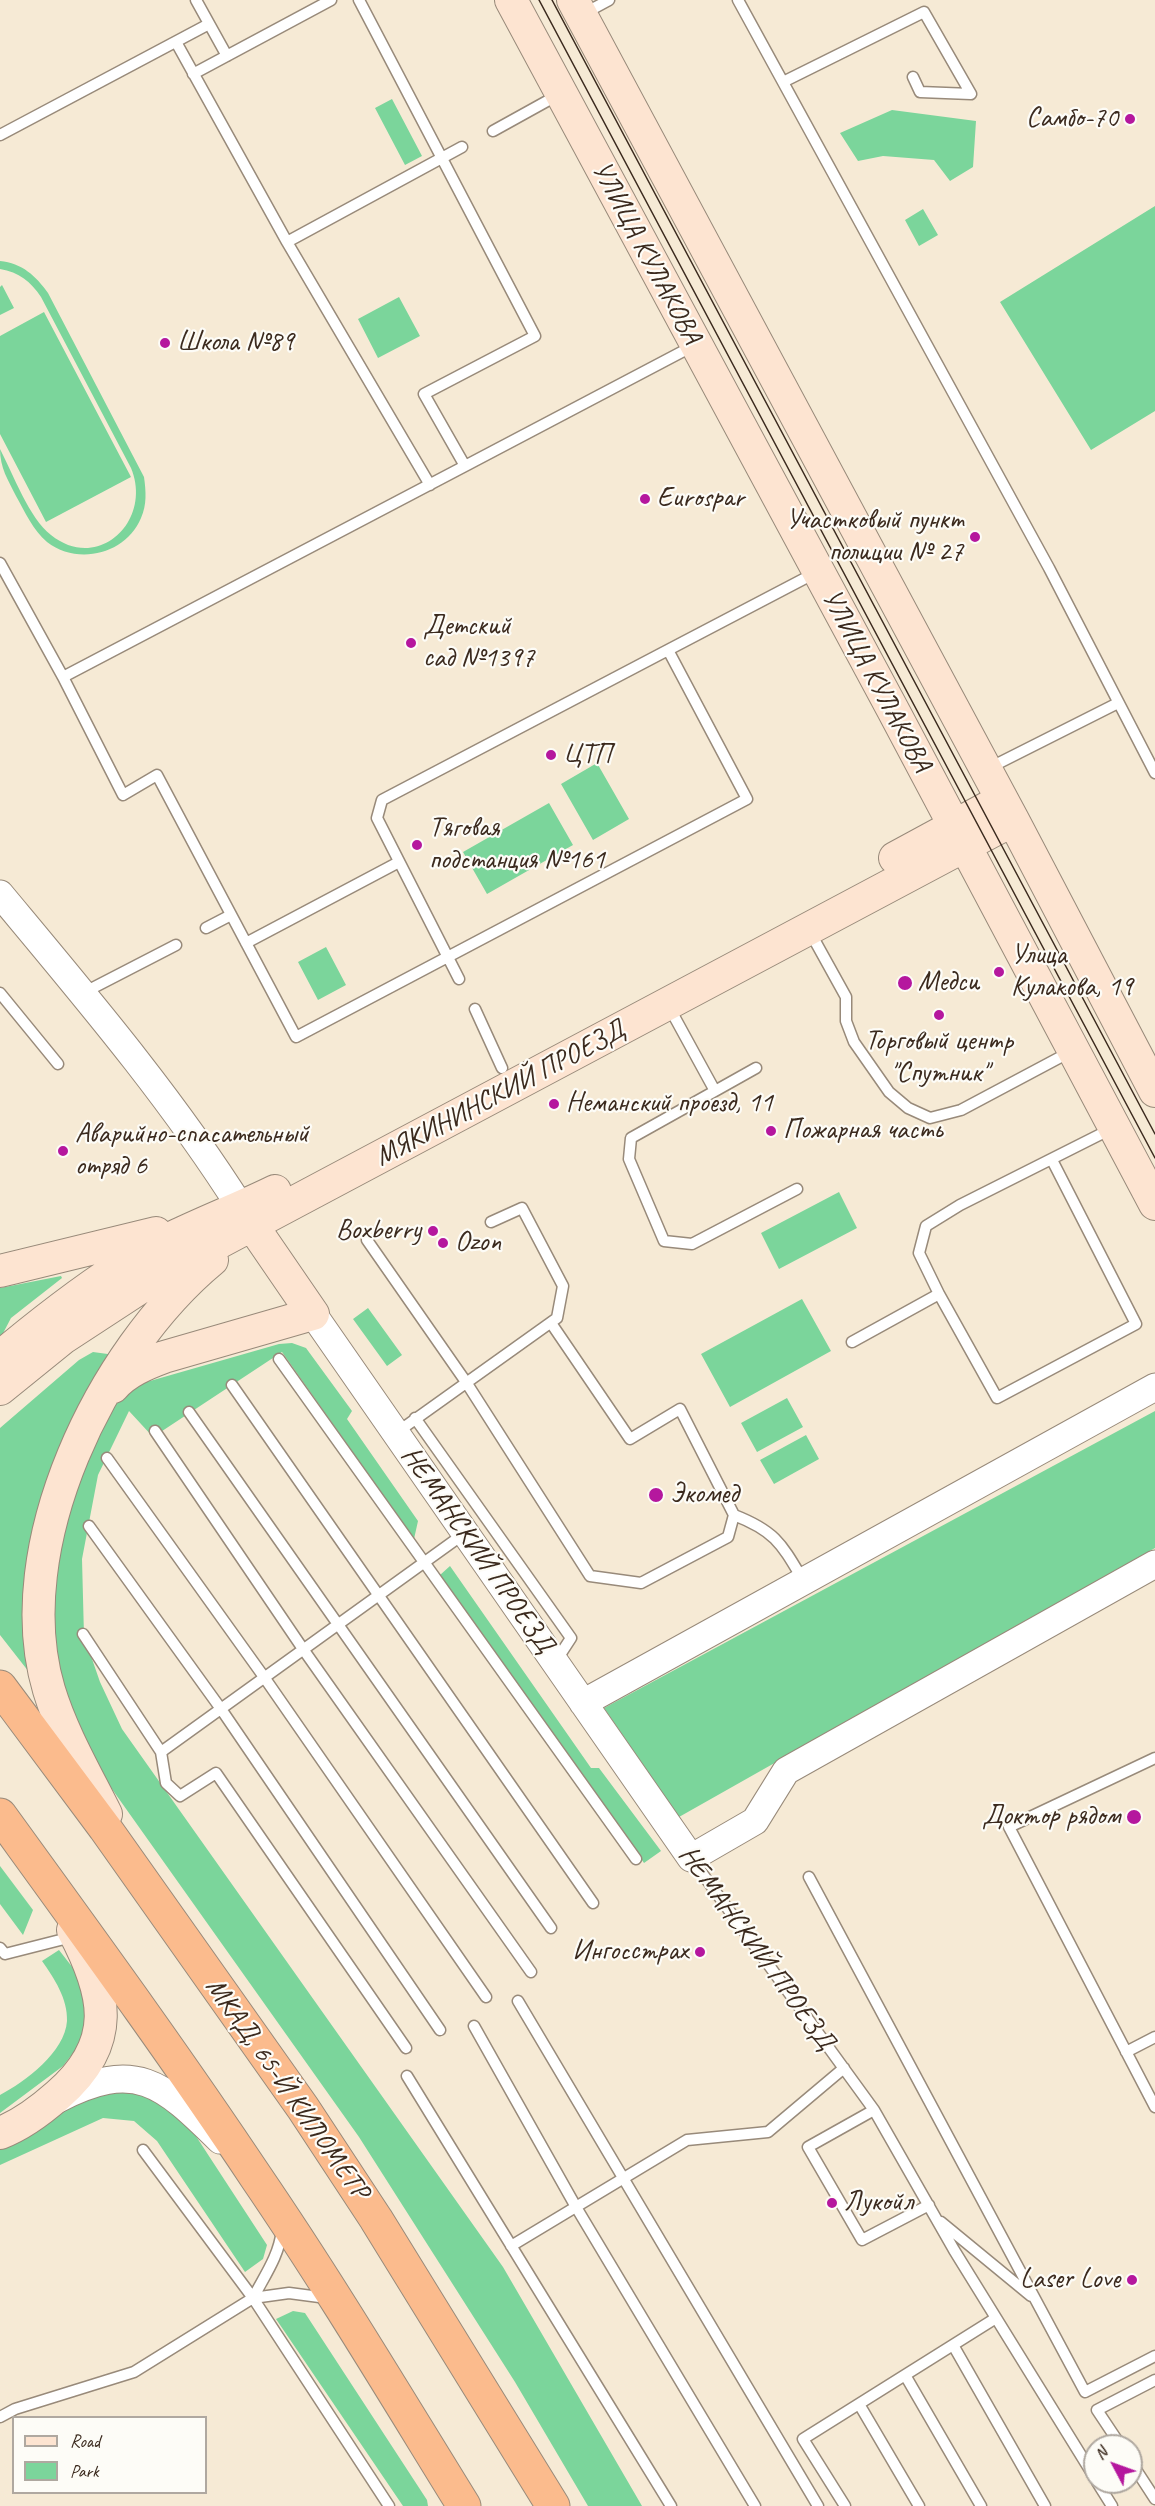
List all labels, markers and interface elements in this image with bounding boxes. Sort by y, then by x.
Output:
place label: Самбо-70 [1026,102,1118,136]
marker: Самбо-70 [1123,112,1137,126]
street label: УЛИЦА КУЛАКОВА [584,156,708,350]
place label: Школа №89 [177,326,294,360]
marker: Школа №89 [158,336,172,350]
place label: Eurospar [657,482,744,516]
marker: Eurospar [638,492,652,506]
place label: Участковый пункт полиции № 27 [786,504,963,570]
marker: Участковый пункт полиции № 27 [968,530,982,544]
street label: УЛИЦА КУЛАКОВА [814,584,938,778]
place label: Детский сад №1397 [423,610,534,676]
marker: Детский сад №1397 [404,636,418,650]
place label: ЦТП [563,738,611,772]
marker: ЦТП [544,748,558,762]
place label: Тяговая подстанция №161 [429,812,605,878]
marker: Тяговая подстанция №161 [410,838,424,852]
place label: Улица Кулакова, 19 [1011,939,1133,1005]
marker: Улица Кулакова, 19 [992,965,1006,979]
place label: Медси [918,966,979,1000]
marker: Медси [896,974,914,992]
marker: Торговый центр "Спутник" [932,1008,946,1022]
street label: МЯКИНИНСКИЙ ПРОЕЗД [369,1014,631,1174]
place label: Торговый центр "Спутник" [865,1025,1013,1091]
place label: Неманский проезд, 11 [566,1087,773,1121]
marker: Неманский проезд, 11 [547,1097,561,1111]
place label: Пожарная часть [783,1114,943,1148]
place label: Аварийно-спасательный отряд 6 [75,1118,309,1184]
marker: Пожарная часть [764,1124,778,1138]
marker: Аварийно-спасательный отряд 6 [56,1144,70,1158]
place label: Boxberry [336,1214,421,1248]
marker: Boxberry [426,1224,440,1238]
place label: Ozon [455,1226,501,1260]
marker: Ozon [436,1236,450,1250]
street label: НЕМАНСКИЙ ПРОЕЗД [393,1441,561,1659]
place label: Экомед [670,1478,738,1512]
marker: Экомед [647,1486,665,1504]
place label: Доктор рядом [982,1800,1120,1834]
marker: Доктор рядом [1125,1808,1143,1826]
street label: НЕМАНСКИЙ ПРОЕЗД [671,1840,841,2056]
place label: Ингосстрах [572,1935,688,1969]
marker: Ингосстрах [693,1945,707,1959]
street label: МКАД, 65-Й КИЛОМЕТР [198,1972,376,2206]
place label: Лукойл [844,2186,913,2220]
marker: Лукойл [825,2196,839,2210]
place label: Laser Love [1020,2263,1120,2297]
marker: Laser Love [1125,2273,1139,2287]
legend [12,2416,207,2494]
text: Road [70,2430,100,2452]
north arrow [1083,2434,1143,2494]
text: N [1090,2443,1112,2464]
text: Park [70,2460,99,2482]

